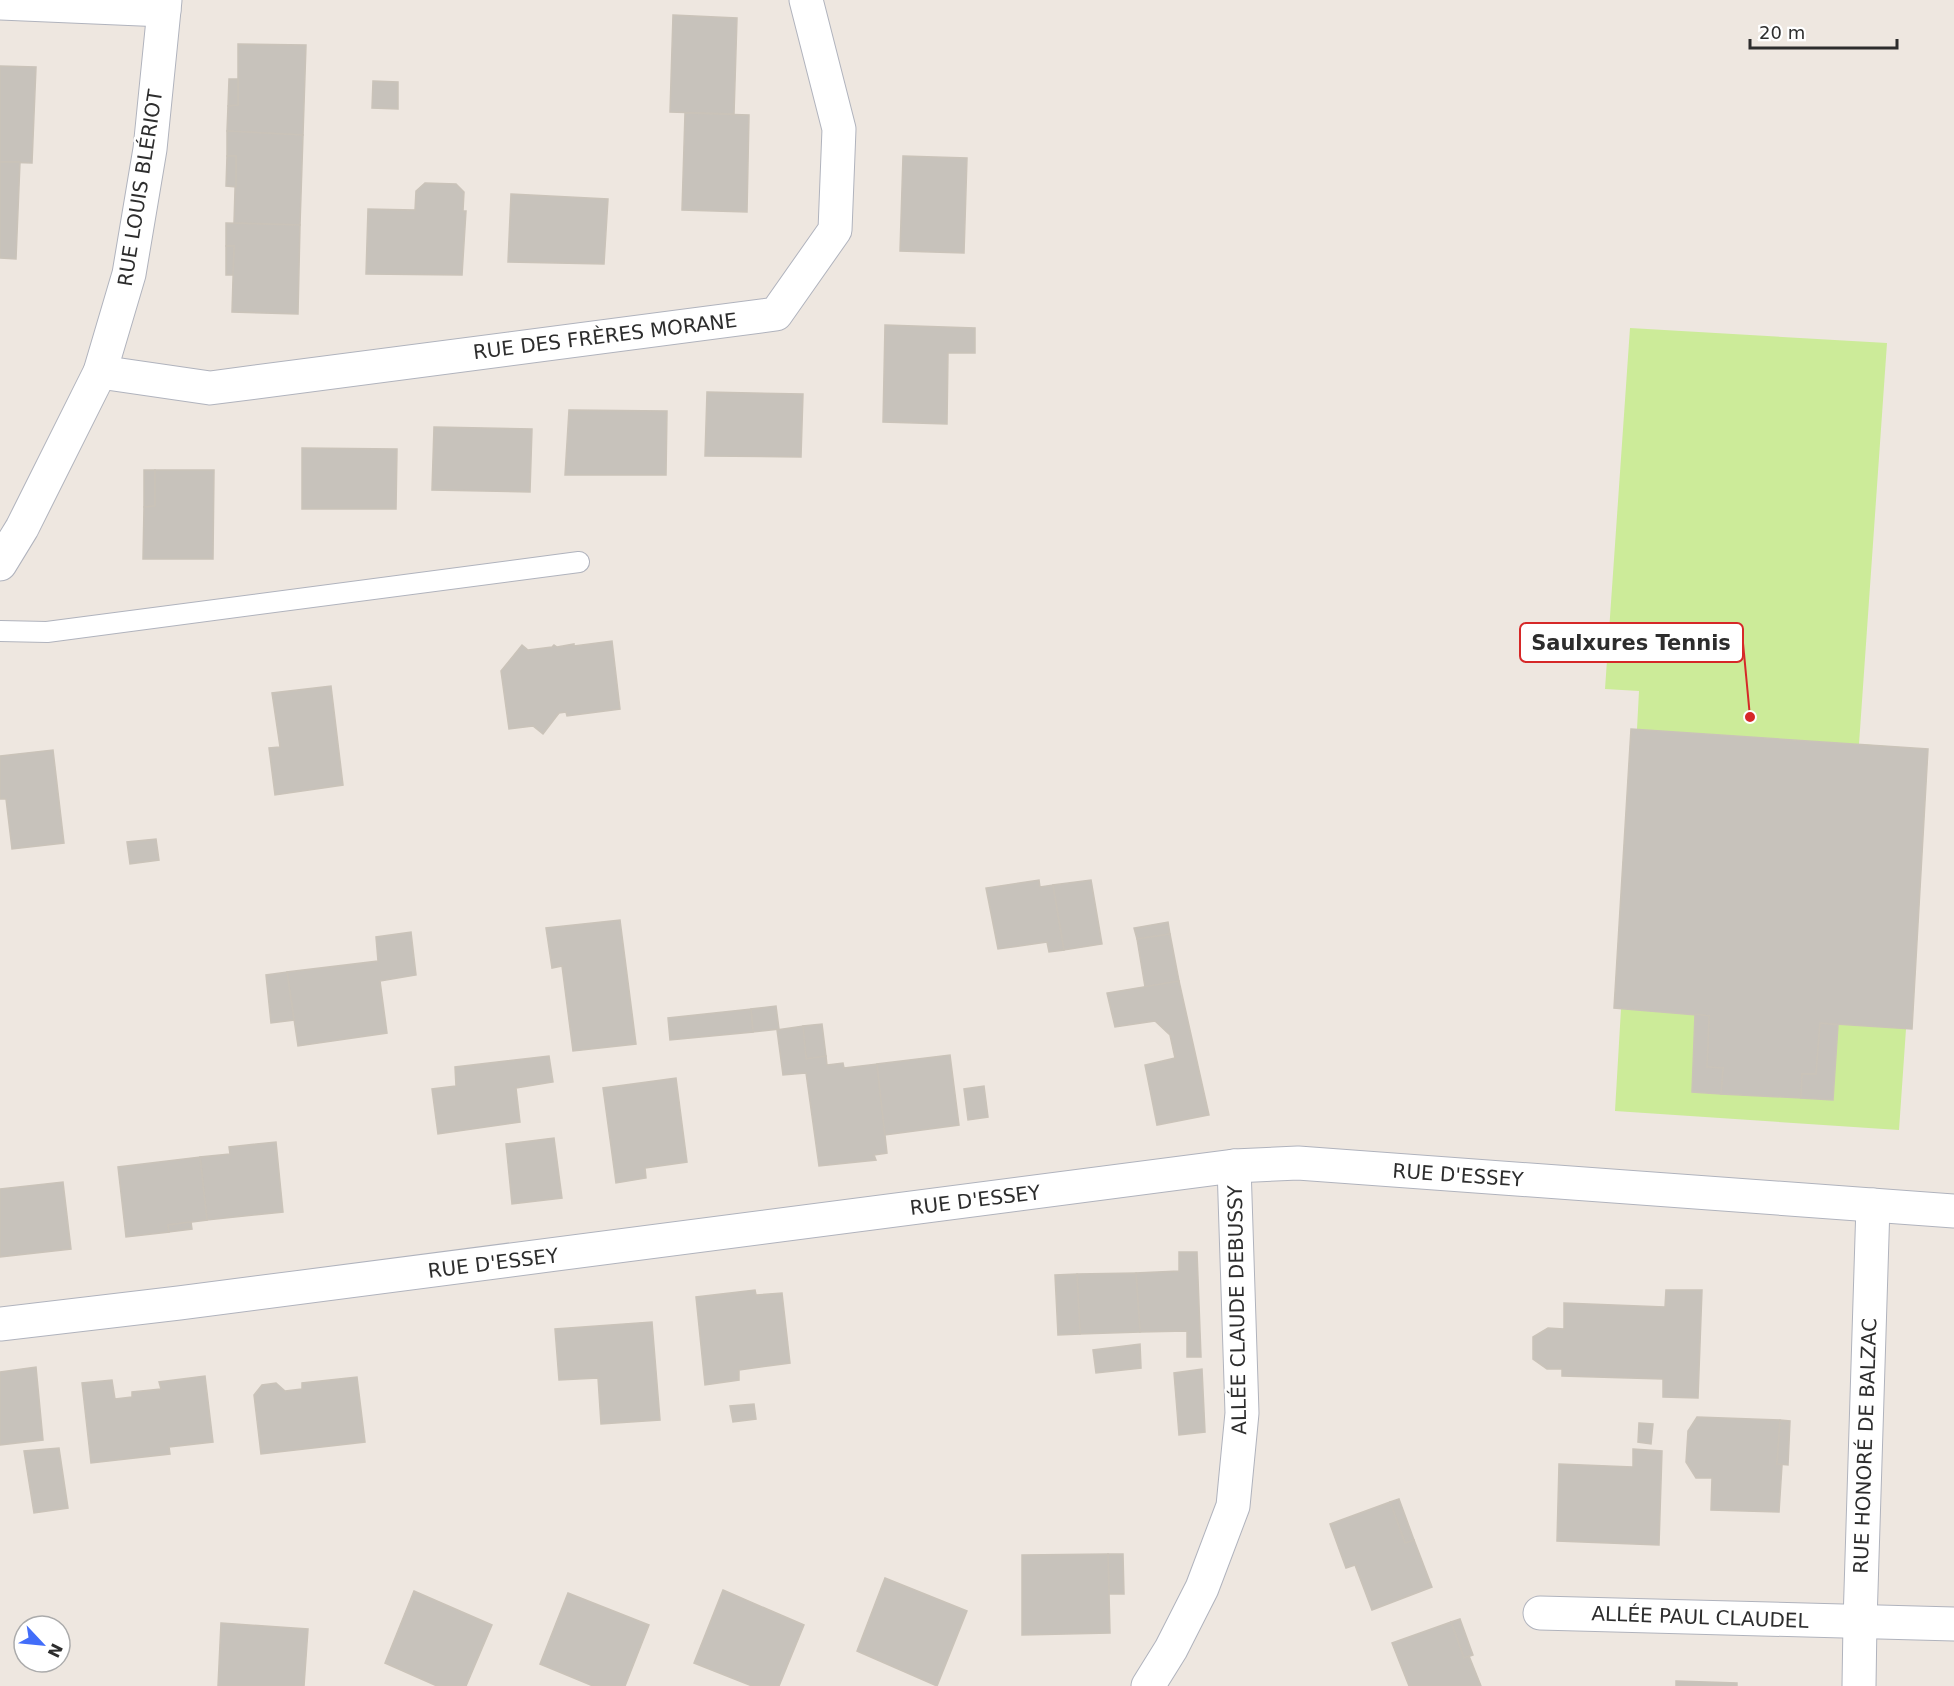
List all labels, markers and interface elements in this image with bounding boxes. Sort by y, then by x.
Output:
scale bar [1750,12,1897,50]
text: 20 m [1759,22,1805,43]
street label: RUE LOUIS BLÉRIOT [113,87,168,288]
street label: RUE DES FRÈRES MORANE [472,308,738,364]
callout: Saulxures Tennis [1520,623,1743,662]
text: Saulxures Tennis [1531,631,1731,655]
street label: RUE D'ESSEY [1392,1158,1525,1192]
street label: RUE D'ESSEY [908,1180,1042,1220]
street label: ALLÉE CLAUDE DEBUSSY [1223,1184,1251,1435]
street label: RUE D'ESSEY [426,1243,560,1283]
street label: RUE HONORÉ DE BALZAC [1849,1318,1881,1574]
street label: ALLÉE PAUL CLAUDEL [1591,1601,1810,1633]
north arrow [12,1614,72,1674]
text: N [44,1640,67,1661]

